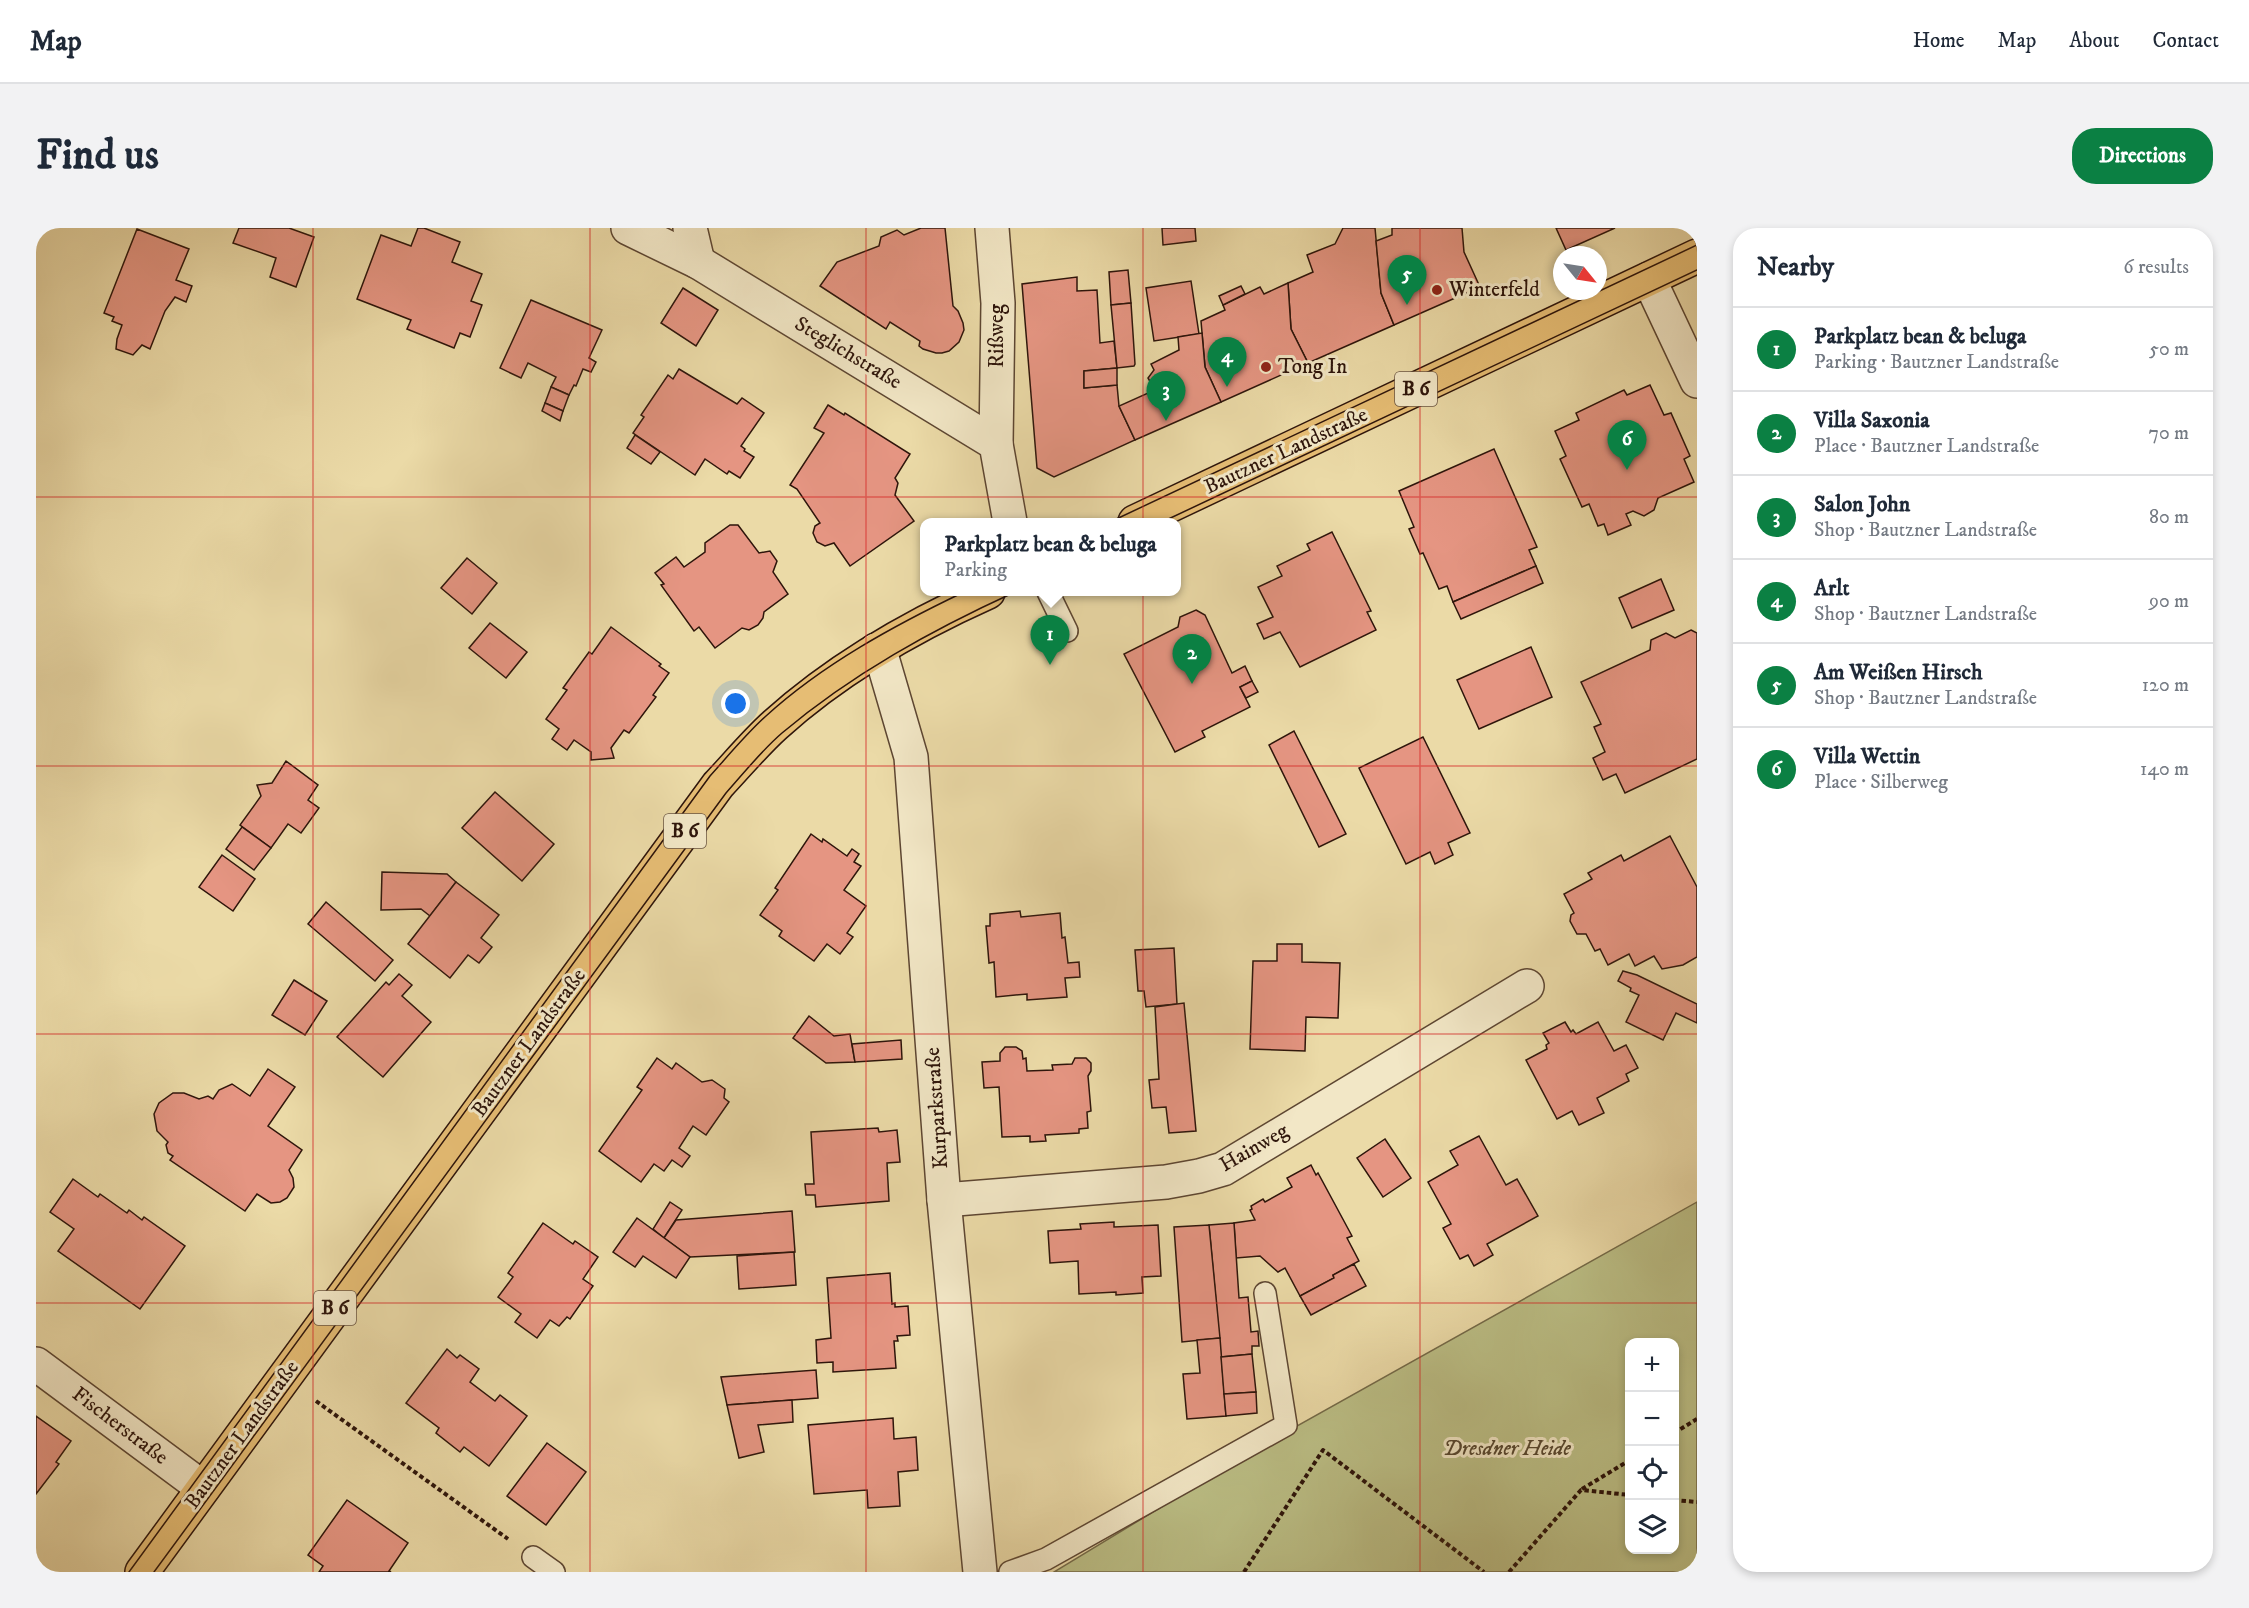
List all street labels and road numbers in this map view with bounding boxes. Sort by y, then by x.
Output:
street label: Rißweg [984,303,1010,368]
street label: Steglichstraße [790,311,907,395]
road number: B 6 [1395,372,1437,406]
street label: Bautzner Landstraße [1200,402,1372,500]
road number: B 6 [664,814,706,848]
street label: Bautzner Landstraße [466,963,592,1122]
street label: Kurparkstraße [920,1046,954,1170]
street label: Hainweg [1215,1118,1294,1178]
road number: B 6 [314,1291,356,1325]
street label: Bautzner Landstraße [179,1355,305,1514]
street label: Fischerstraße [67,1381,173,1471]

